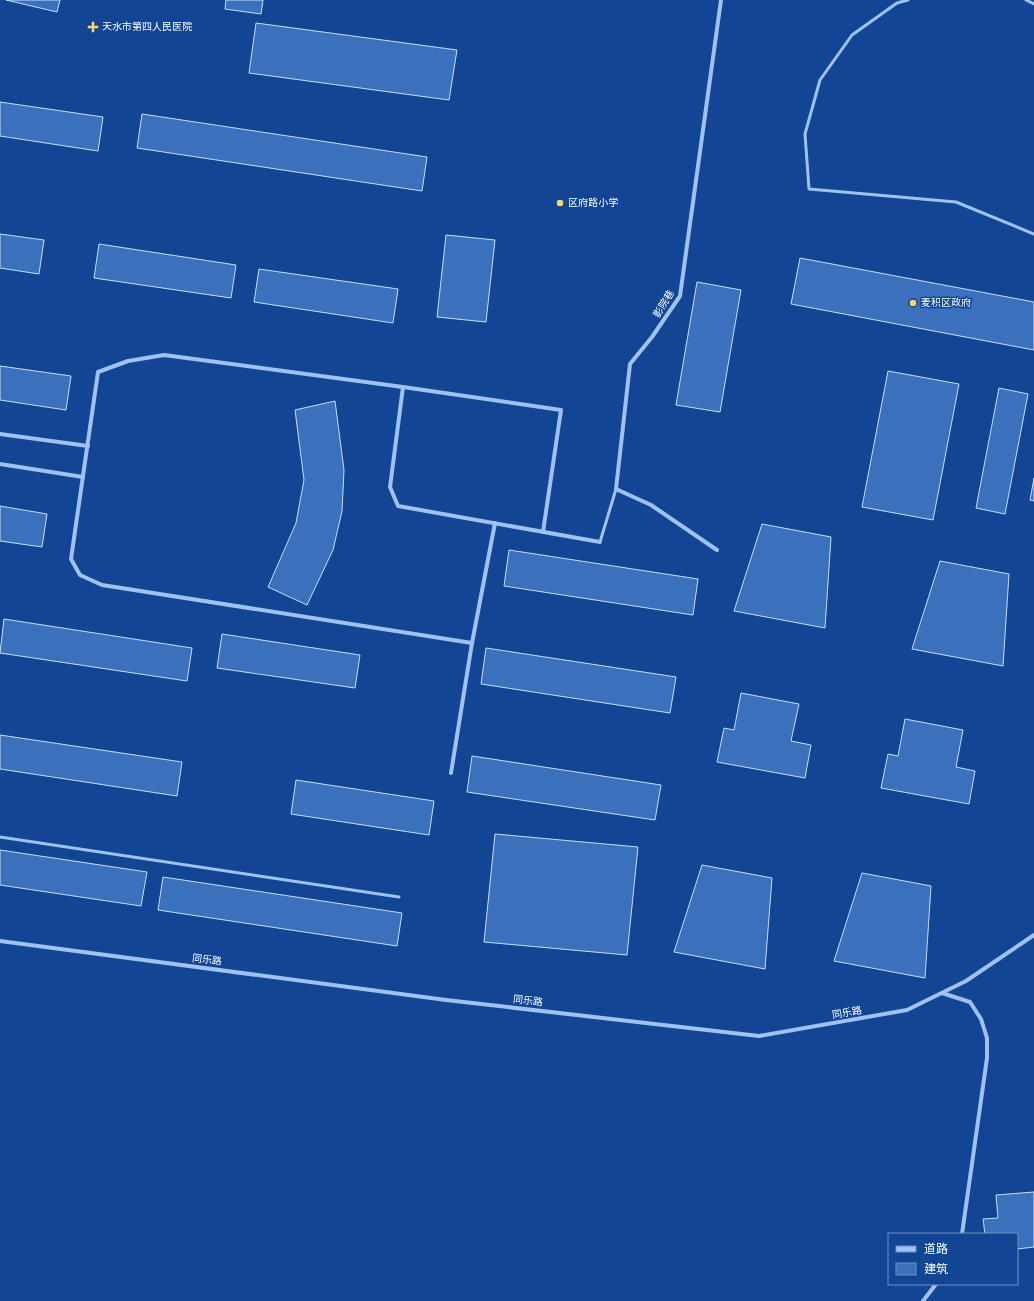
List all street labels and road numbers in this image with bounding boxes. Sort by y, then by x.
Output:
street label: 影院巷 [651,288,677,320]
street label: 同乐路 [191,952,223,968]
street label: 同乐路 [512,993,544,1009]
street label: 同乐路 [831,1004,863,1022]

